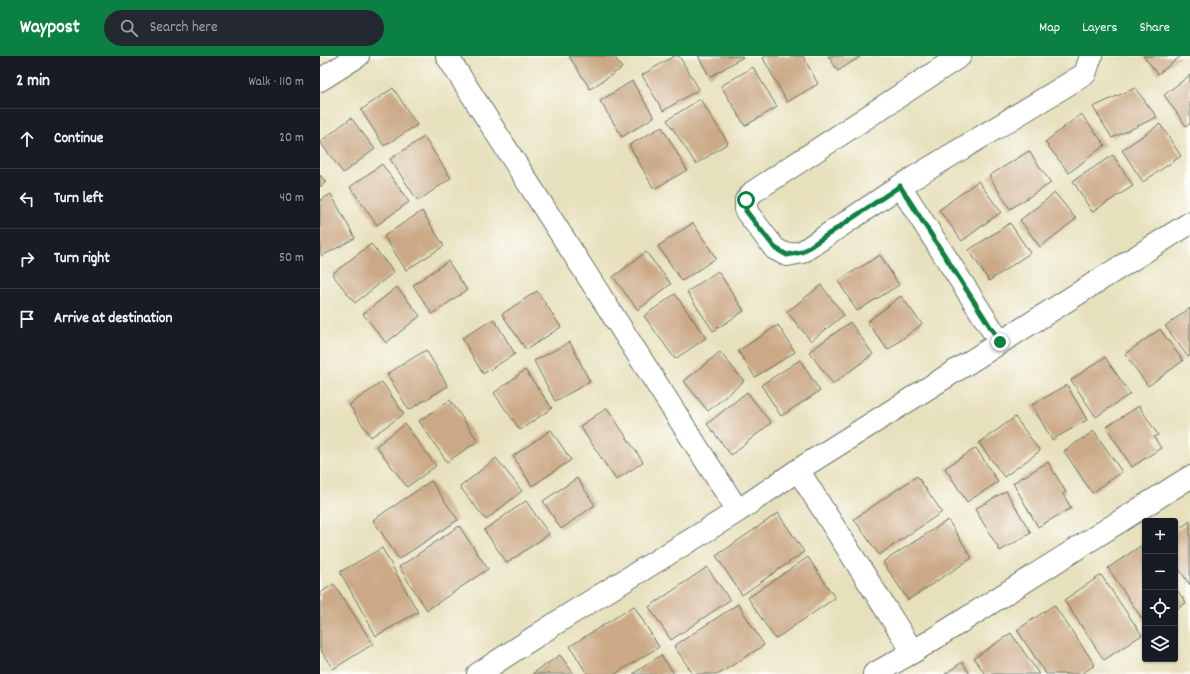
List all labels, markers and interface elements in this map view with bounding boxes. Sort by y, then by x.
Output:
search box [104,10,384,46]
text: Waypost [20,15,80,42]
icon: search [118,17,140,39]
text: Search here [150,17,218,39]
text: Map [1039,18,1060,38]
text: Layers [1082,18,1117,38]
text: Share [1139,18,1170,38]
text: 2 min [16,70,50,94]
text: Walk · 110 m [248,73,304,92]
icon: ahead [16,128,38,150]
text: Continue [54,128,103,150]
text: 20 m [279,129,304,148]
icon: left [16,188,38,210]
text: Turn left [54,188,103,210]
text: 40 m [280,189,304,208]
route start [737,191,755,209]
icon: right [16,248,38,270]
text: Turn right [54,248,110,270]
text: 50 m [279,249,304,268]
icon: arrive [16,308,38,330]
text: Arrive at destination [54,308,172,330]
route end [991,333,1009,351]
map controls [1142,518,1178,662]
button: + [1142,518,1178,554]
button: − [1142,554,1178,590]
button: locate [1142,590,1178,626]
button: layers [1142,626,1178,662]

